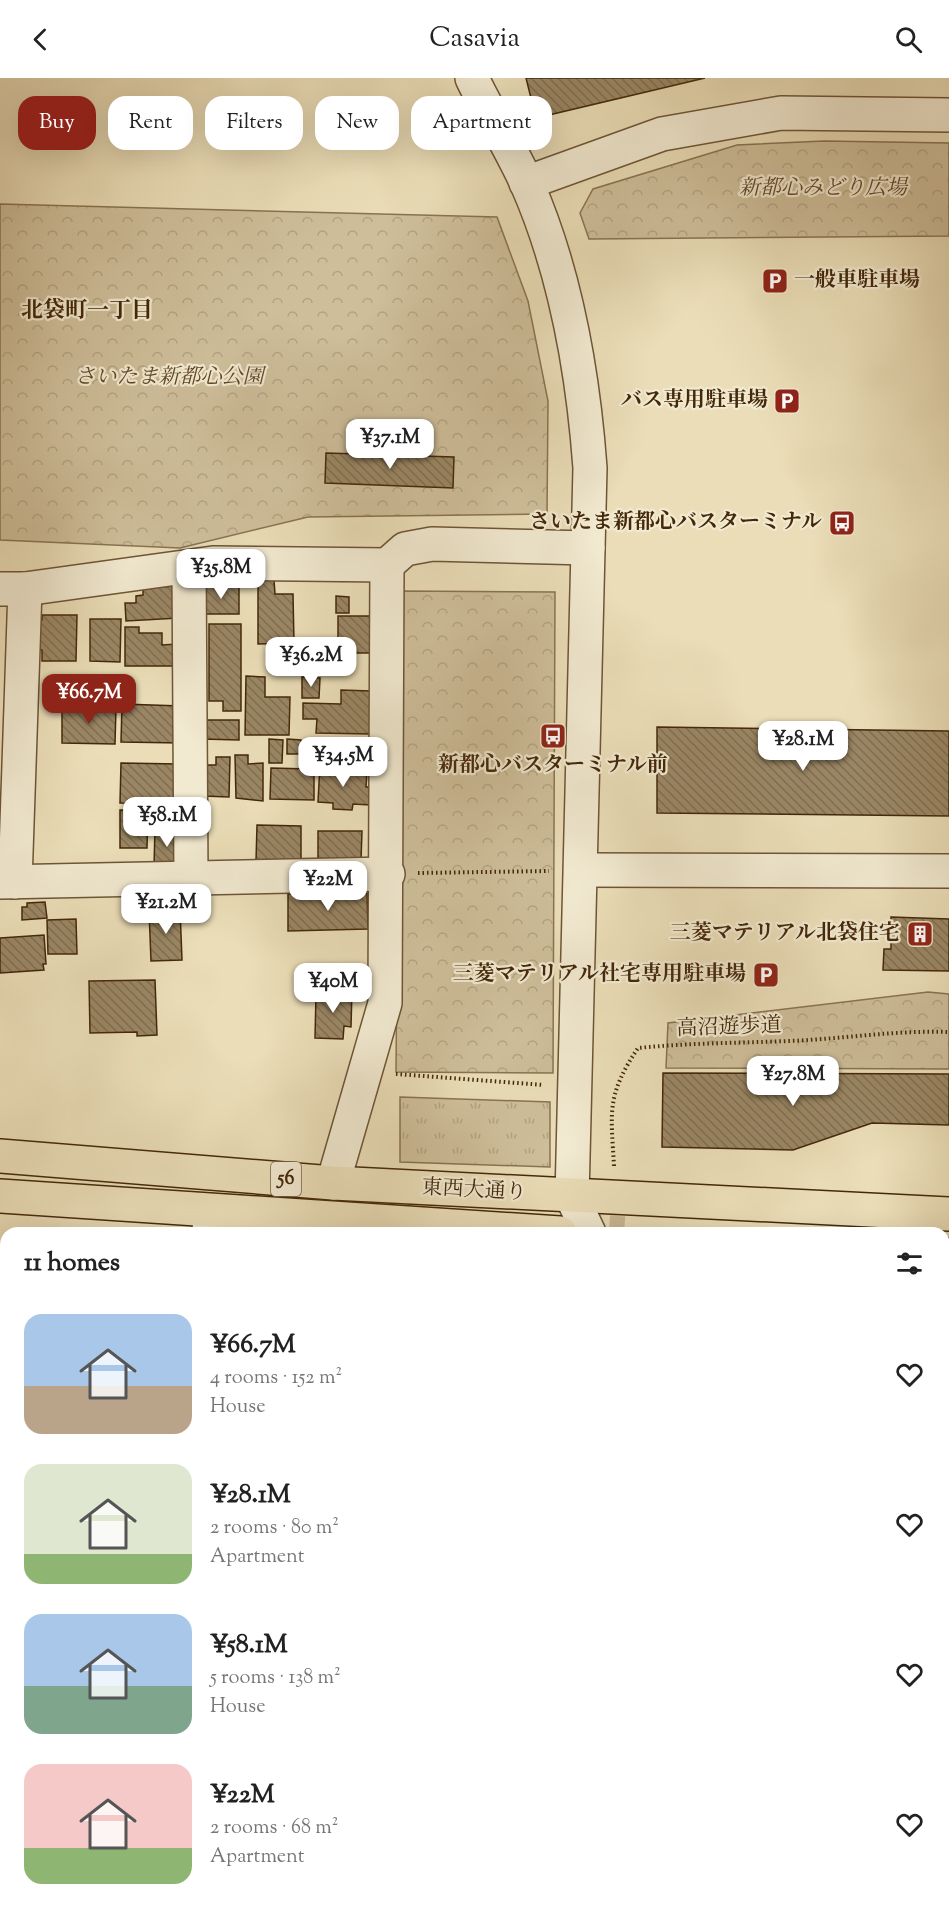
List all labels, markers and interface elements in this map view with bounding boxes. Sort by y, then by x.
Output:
text: Casavia [429,20,520,59]
icon: back [24,23,57,56]
icon: search [892,23,925,56]
chip: Buy [18,96,96,150]
chip: Rent [108,96,193,150]
chip: Filters [205,96,303,150]
chip: New [315,96,399,150]
chip: Apartment [411,96,552,150]
park label: 新都心みどり広場 [739,174,909,204]
parking icon: 一般車駐車場 [760,266,790,296]
place label: 一般車駐車場 [794,266,920,296]
district label: 北袋町一丁目 [21,296,153,328]
park label: さいたま新都心公園 [75,363,266,393]
place label: バス専用駐車場 [621,386,768,416]
parking icon: バス専用駐車場 [772,386,802,416]
pin: ¥37.1M [341,419,439,470]
text: ¥37.1M [360,424,420,453]
place label: さいたま新都心バスターミナル [529,508,822,538]
bus stop icon: さいたま新都心バスターミナル [827,508,857,538]
pin: ¥35.8M [172,549,270,600]
text: ¥35.8M [190,554,252,583]
pin: ¥36.2M [262,637,360,688]
text: ¥36.2M [279,642,343,671]
pin: ¥66.7M [40,674,138,725]
text: ¥66.7M [56,679,122,708]
bus stop icon: 新都心バスターミナル前 [538,721,568,751]
pin: ¥28.1M [754,721,852,772]
text: ¥28.1M [772,726,834,755]
pin: ¥34.5M [294,737,392,788]
text: ¥34.5M [312,742,374,771]
place label: 新都心バスターミナル前 [438,751,668,781]
pin: ¥58.1M [118,797,216,848]
text: ¥58.1M [137,802,197,831]
pin: ¥22M [292,861,364,912]
text: ¥22M [303,866,353,895]
pin: ¥21.2M [117,884,215,935]
text: ¥21.2M [135,889,197,918]
place label: 三菱マテリアル北袋住宅 [670,919,900,949]
building icon: 三菱マテリアル北袋住宅 [905,919,935,949]
place label: 三菱マテリアル社宅専用駐車場 [453,960,746,990]
parking icon: 三菱マテリアル社宅専用駐車場 [751,960,781,990]
pin: ¥40M [297,963,369,1014]
text: ¥40M [308,968,358,997]
street label: 高沼遊歩道 [676,1011,782,1045]
pin: ¥27.8M [744,1056,842,1107]
text: ¥27.8M [761,1061,825,1090]
road number: 56 [271,1162,301,1196]
street label: 東西大通り [421,1173,527,1209]
text: 11 homes [24,1245,120,1282]
icon: filters [893,1247,926,1280]
text: ¥66.7M [210,1327,296,1364]
icon: home [72,1338,144,1410]
icon: heart [893,1358,926,1391]
text: 4 rooms · 152 m² [210,1364,342,1393]
text: House [210,1393,265,1422]
text: ¥28.1M [210,1477,291,1514]
icon: home [72,1488,144,1560]
icon: heart [893,1508,926,1541]
text: 2 rooms · 80 m² [210,1514,339,1543]
text: Apartment [210,1543,305,1572]
text: ¥58.1M [210,1627,288,1664]
icon: home [72,1638,144,1710]
icon: heart [893,1658,926,1691]
text: 5 rooms · 138 m² [210,1664,341,1693]
text: House [210,1693,265,1722]
text: ¥22M [210,1777,275,1814]
icon: home [72,1788,144,1860]
icon: heart [893,1808,926,1841]
text: 2 rooms · 68 m² [210,1814,338,1843]
text: Apartment [210,1843,305,1872]

